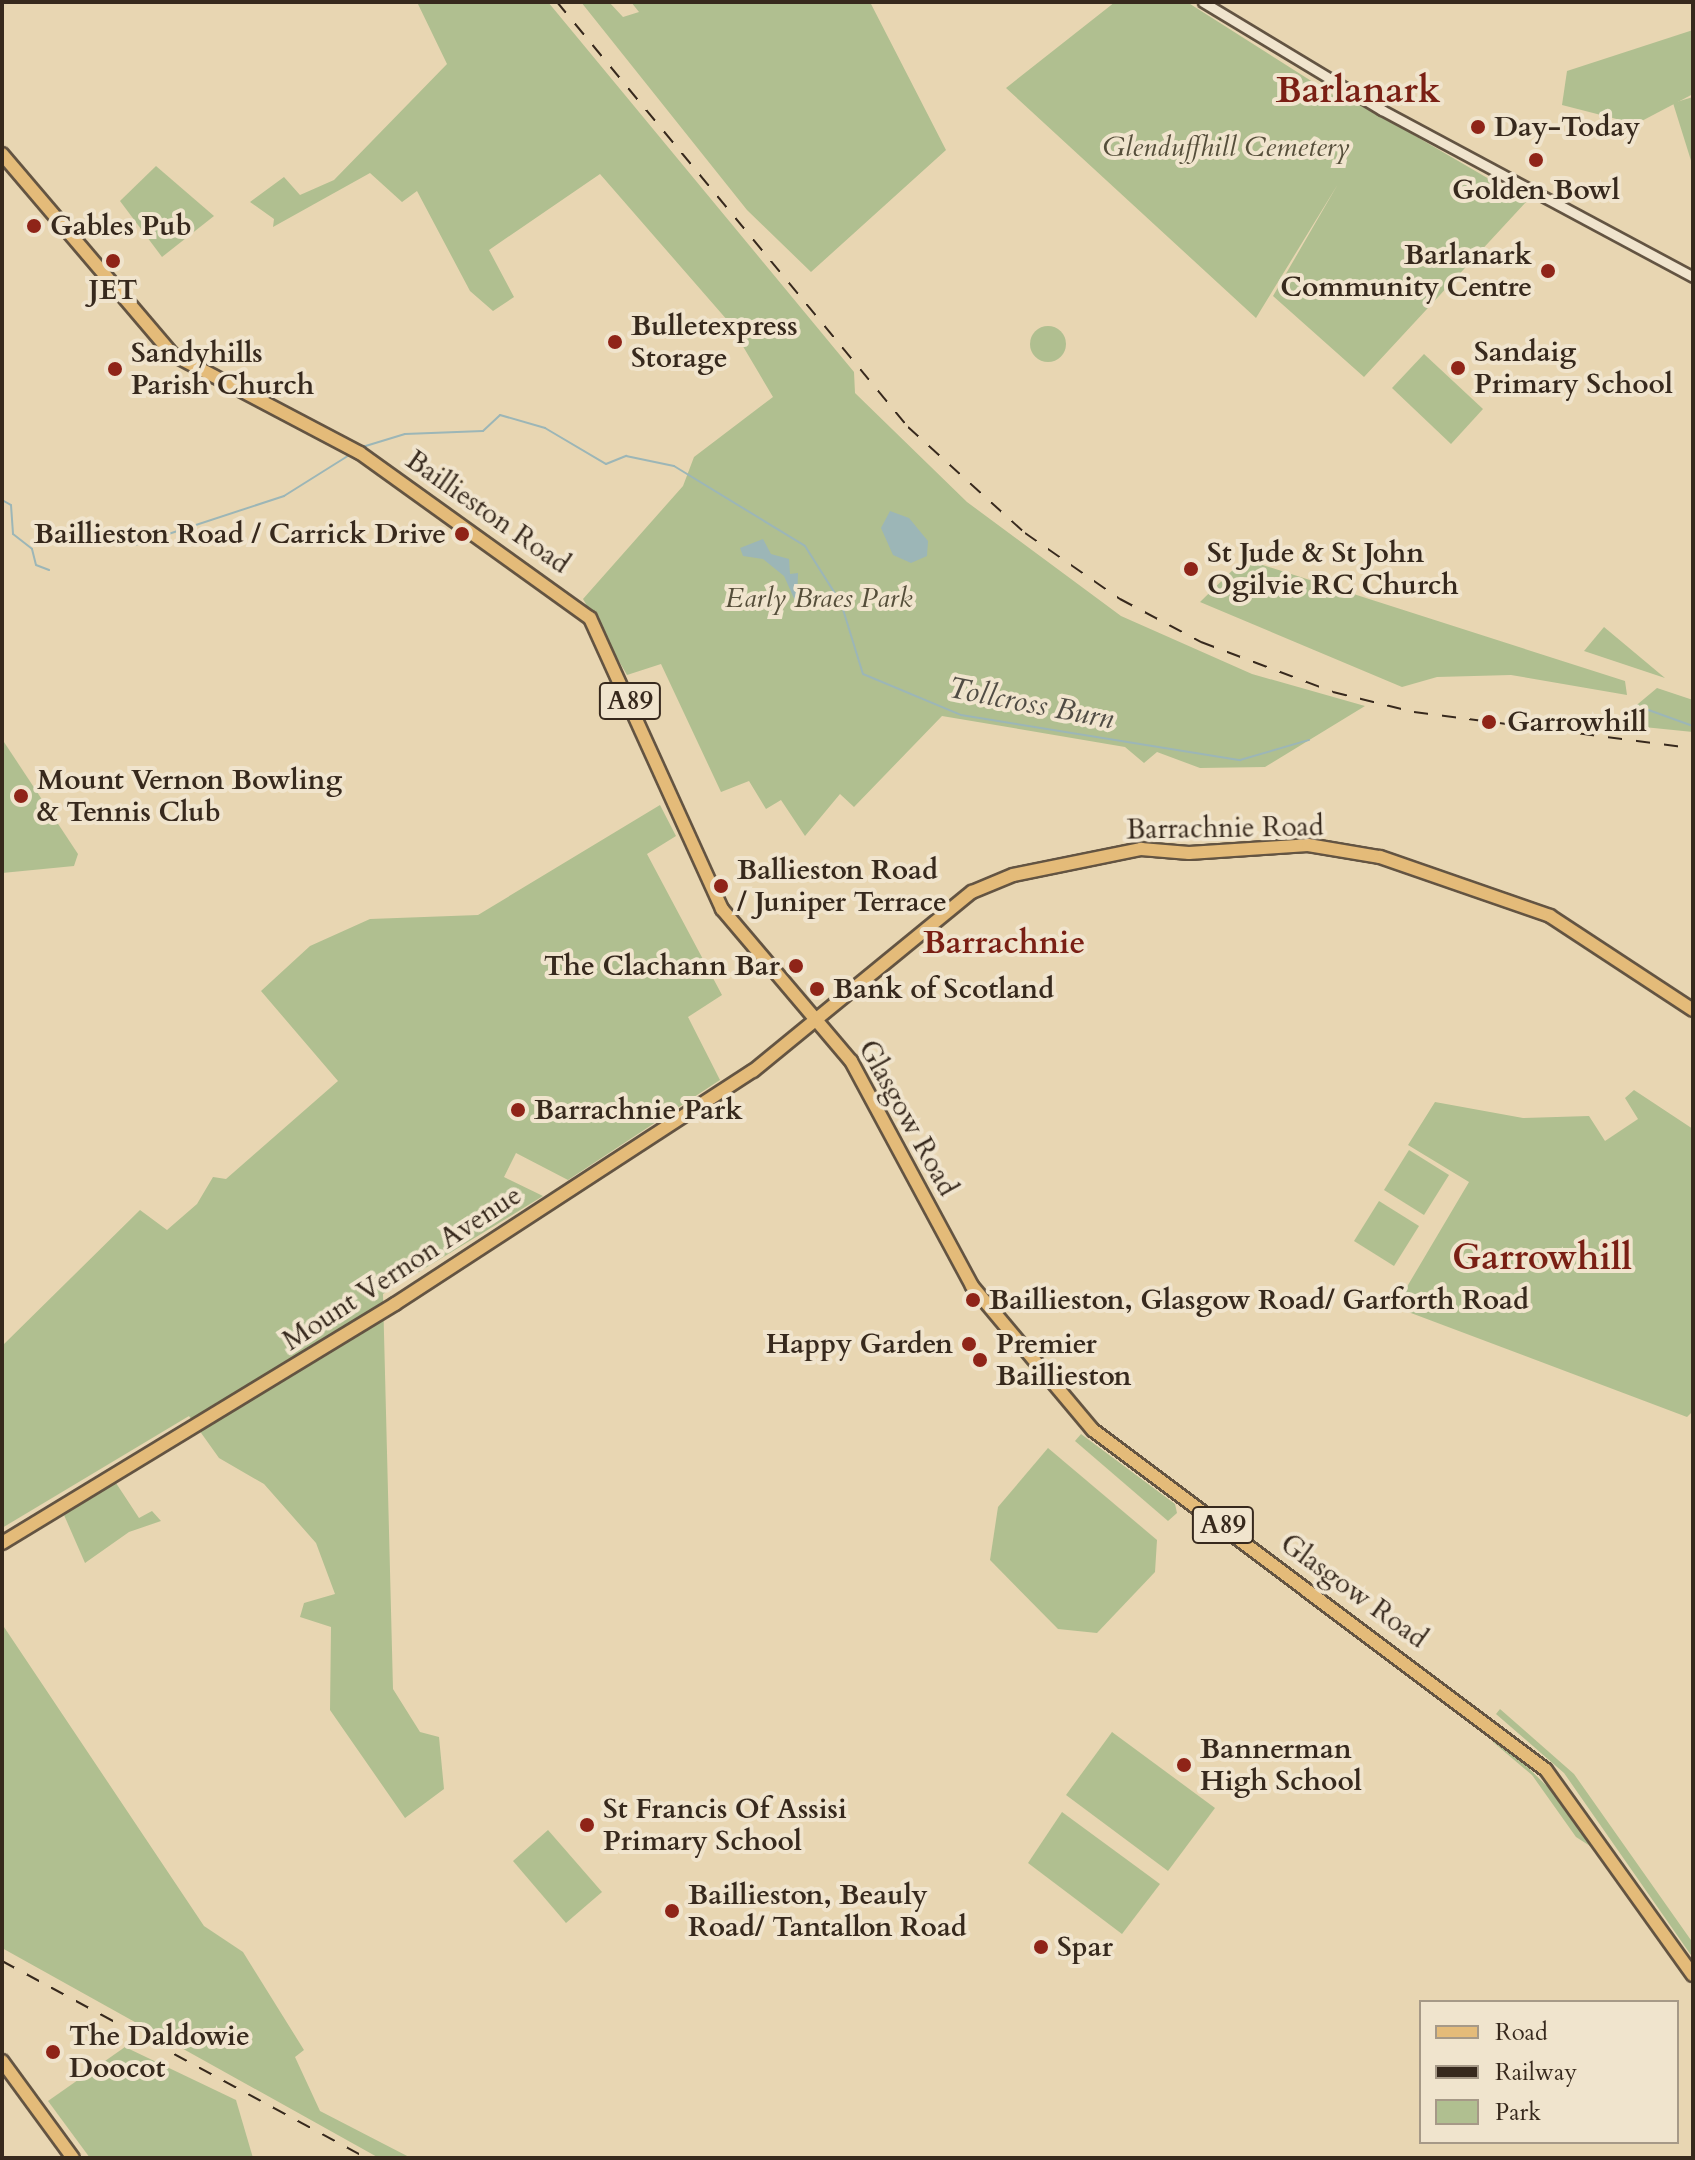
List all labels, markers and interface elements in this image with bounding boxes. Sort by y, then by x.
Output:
district label: Barlanark [1276,69,1440,113]
place label: Day-Today [1494,110,1640,144]
marker: Day-Today [1469,118,1487,136]
park label: Glenduffhill Cemetery [1102,130,1350,164]
marker: Golden Bowl [1527,151,1545,169]
place label: Golden Bowl [1452,173,1620,207]
place label: Gables Pub [50,209,192,243]
marker: Gables Pub [25,217,43,235]
place label: Barlanark Community Centre [1280,238,1532,304]
marker: JET [104,252,122,270]
marker: Barlanark Community Centre [1539,262,1557,280]
place label: JET [88,273,138,307]
place label: Bulletexpress Storage [631,309,798,375]
marker: Bulletexpress Storage [606,333,624,351]
place label: Sandaig Primary School [1474,335,1673,401]
place label: Sandyhills Parish Church [131,336,314,402]
marker: Sandaig Primary School [1449,359,1467,377]
marker: Sandyhills Parish Church [106,360,124,378]
street label: Baillieston Road [400,443,576,581]
place label: Baillieston Road / Carrick Drive [34,517,446,551]
marker: Baillieston Road / Carrick Drive [453,525,471,543]
place label: St Jude & St John Ogilvie RC Church [1207,536,1459,602]
marker: St Jude & St John Ogilvie RC Church [1182,560,1200,578]
park label: Early Braes Park [725,581,913,615]
water label: Tollcross Burn [945,670,1117,738]
road number: A89 [598,679,662,723]
place label: Garrowhill [1507,705,1647,739]
marker: Garrowhill [1478,711,1500,733]
place label: Mount Vernon Bowling & Tennis Club [37,763,342,829]
marker: Mount Vernon Bowling & Tennis Club [12,787,30,805]
street label: Barrachnie Road [1126,809,1324,847]
place label: Ballieston Road / Juniper Terrace [737,853,947,919]
marker: Ballieston Road / Juniper Terrace [712,877,730,895]
district label: Barrachnie [923,924,1085,962]
place label: The Clachann Bar [544,949,780,983]
marker: The Clachann Bar [787,957,805,975]
place label: Bank of Scotland [833,972,1054,1006]
marker: Bank of Scotland [808,980,826,998]
street label: Glasgow Road [851,1034,965,1202]
place label: Barrachnie Park [534,1093,743,1127]
marker: Barrachnie Park [509,1101,527,1119]
street label: Mount Vernon Avenue [276,1178,528,1358]
district label: Garrowhill [1452,1236,1632,1280]
place label: Baillieston, Glasgow Road/ Garforth Road [989,1283,1529,1317]
marker: Baillieston, Glasgow Road/ Garforth Road [964,1291,982,1309]
place label: Happy Garden [766,1327,953,1361]
place label: Premier Baillieston [996,1327,1132,1393]
marker: Happy Garden [960,1335,978,1353]
marker: Premier Baillieston [971,1351,989,1369]
road number: A89 [1191,1503,1255,1547]
street label: Glasgow Road [1274,1527,1434,1655]
place label: Bannerman High School [1200,1732,1362,1798]
marker: Bannerman High School [1175,1756,1193,1774]
place label: St Francis Of Assisi Primary School [603,1792,847,1858]
marker: St Francis Of Assisi Primary School [578,1816,596,1834]
place label: Baillieston, Beauly Road/ Tantallon Road [688,1878,967,1944]
marker: Baillieston, Beauly Road/ Tantallon Road [663,1902,681,1920]
place label: Spar [1057,1930,1113,1964]
marker: Spar [1032,1938,1050,1956]
legend [1419,2000,1679,2144]
text: Road [1495,2016,1548,2049]
place label: The Daldowie Doocot [69,2019,250,2085]
marker: The Daldowie Doocot [44,2043,62,2061]
text: Railway [1495,2056,1577,2089]
text: Park [1495,2096,1541,2129]

